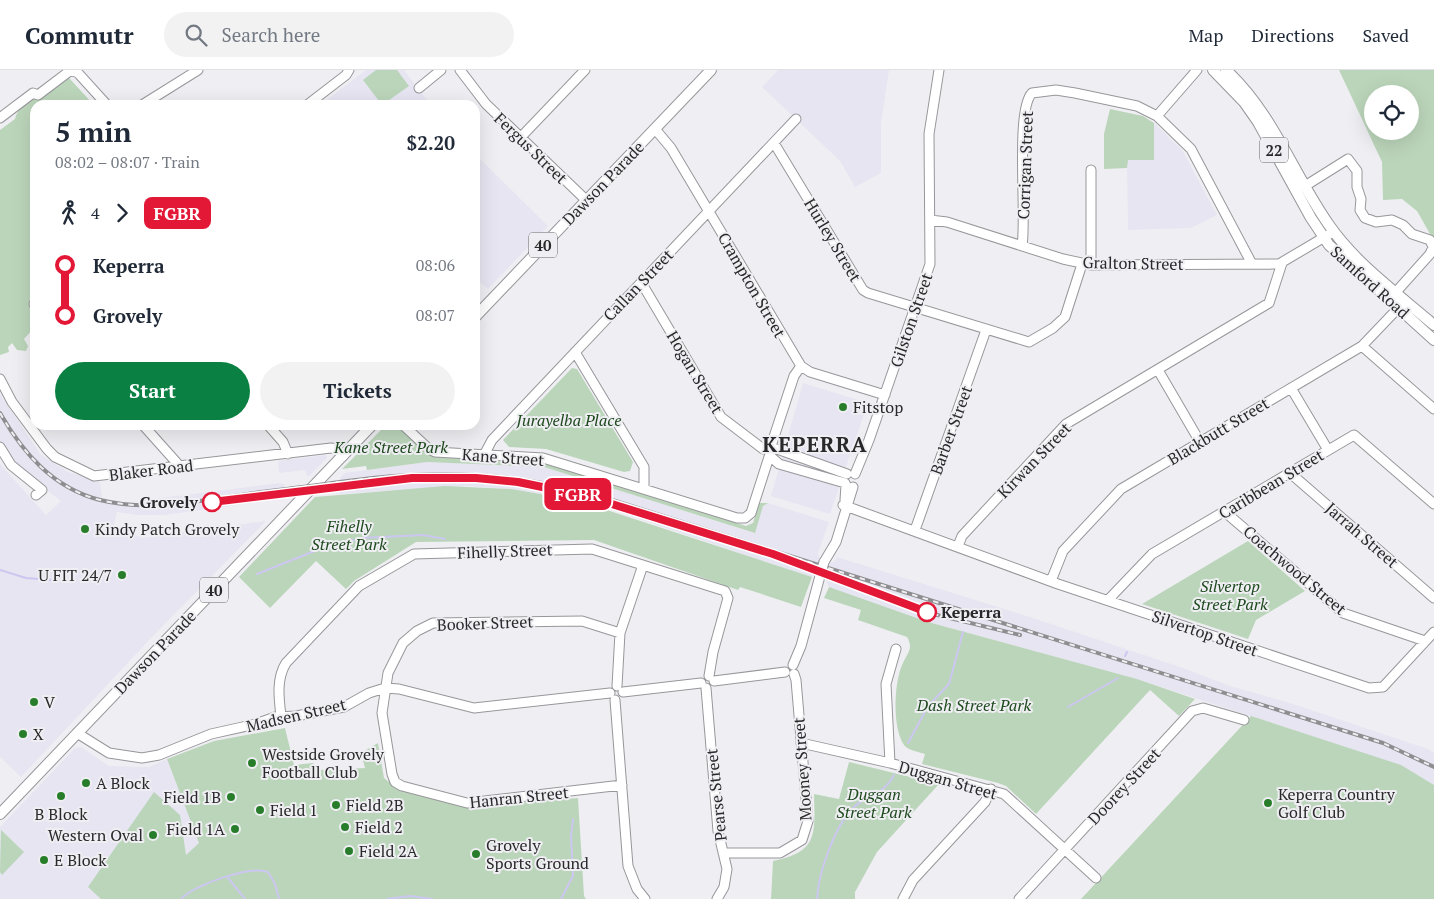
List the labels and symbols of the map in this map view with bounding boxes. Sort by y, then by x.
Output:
street label: Fergus Street [490,107,572,189]
street label: Corrigan Street [1012,110,1038,220]
street label: Dawson Parade [557,136,649,230]
road number: 22 [1260,138,1288,162]
street label: Hurley Street [799,194,867,286]
street label: Crampton Street [713,228,791,342]
road number: 40 [529,232,557,258]
street label: Samford Road [1326,241,1414,323]
street label: Callan Street [598,244,678,326]
street label: Gralton Street [1082,251,1184,275]
street label: Gilston Street [885,270,937,370]
street label: Hogan Street [662,326,728,418]
street label: Barber Street [925,382,977,478]
street label: Blackbutt Street [1163,392,1273,470]
place label: Fitstop [853,396,903,418]
marker: Fitstop [837,401,849,413]
park label: Jurayelba Place [516,409,621,431]
street label: Kirwan Street [992,417,1076,503]
district label: KEPERRA [762,430,868,458]
park label: Kane Street Park [333,436,448,458]
street label: Kane Street [461,443,545,471]
street label: Caribbean Street [1214,444,1328,524]
street label: Blaker Road [108,454,194,486]
line badge: FGBR [543,478,613,510]
place label: Grovely [140,491,199,513]
marker: Grovely [202,492,222,512]
street label: Jarrah Street [1321,497,1403,573]
park label: Fihelly Street Park [311,515,387,555]
place label: Kindy Patch Grovely [95,518,240,540]
street label: Coachwood Street [1239,520,1351,620]
marker: Kindy Patch Grovely [79,523,91,535]
street label: Fihelly Street [457,538,553,564]
place label: U FIT 24/7 [38,564,112,586]
marker: U FIT 24/7 [116,569,128,581]
park label: Silvertop Street Park [1192,575,1268,615]
road number: 40 [200,578,228,602]
place label: Keperra [941,601,1001,623]
marker: Keperra [917,602,937,622]
street label: Dawson Parade [109,605,201,699]
street label: Silvertop Street [1149,605,1261,661]
street label: Booker Street [436,610,534,636]
place label: V [44,691,55,713]
street label: Madsen Street [244,693,348,737]
park label: Dash Street Park [916,694,1032,716]
marker: V [28,696,40,708]
street label: Mooney Street [787,717,817,821]
place label: X [33,723,44,745]
marker: X [17,728,29,740]
place label: Westside Grovely Football Club [262,743,385,783]
street label: Doorey Street [1083,743,1165,829]
street label: Pearse Street [700,748,732,842]
street label: Duggan Street [896,755,1000,805]
marker: Westside Grovely Football Club [246,757,258,769]
place label: A Block [96,772,150,794]
marker: A Block [80,777,92,789]
street label: Hanran Street [468,781,570,813]
park label: Duggan Street Park [836,783,912,823]
place label: Keperra Country Golf Club [1278,783,1396,823]
place label: Field 1B [163,786,221,808]
marker: B Block [55,790,67,802]
marker: Field 1B [225,791,237,803]
place label: Field 2B [346,794,404,816]
marker: Keperra Country Golf Club [1262,797,1274,809]
place label: Field 1 [270,799,318,821]
marker: Field 2B [330,799,342,811]
place label: B Block [35,803,88,825]
marker: Field 1 [254,804,266,816]
place label: Field 2 [355,816,403,838]
place label: Field 1A [166,818,225,840]
marker: Field 2 [339,821,351,833]
marker: Field 1A [229,823,241,835]
place label: Western Oval [48,824,143,846]
marker: Western Oval [147,829,159,841]
place label: Grovely Sports Ground [486,834,589,874]
place label: Field 2A [359,840,418,862]
marker: Field 2A [343,845,355,857]
marker: Grovely Sports Ground [470,848,482,860]
place label: E Block [54,849,107,871]
marker: E Block [38,854,50,866]

